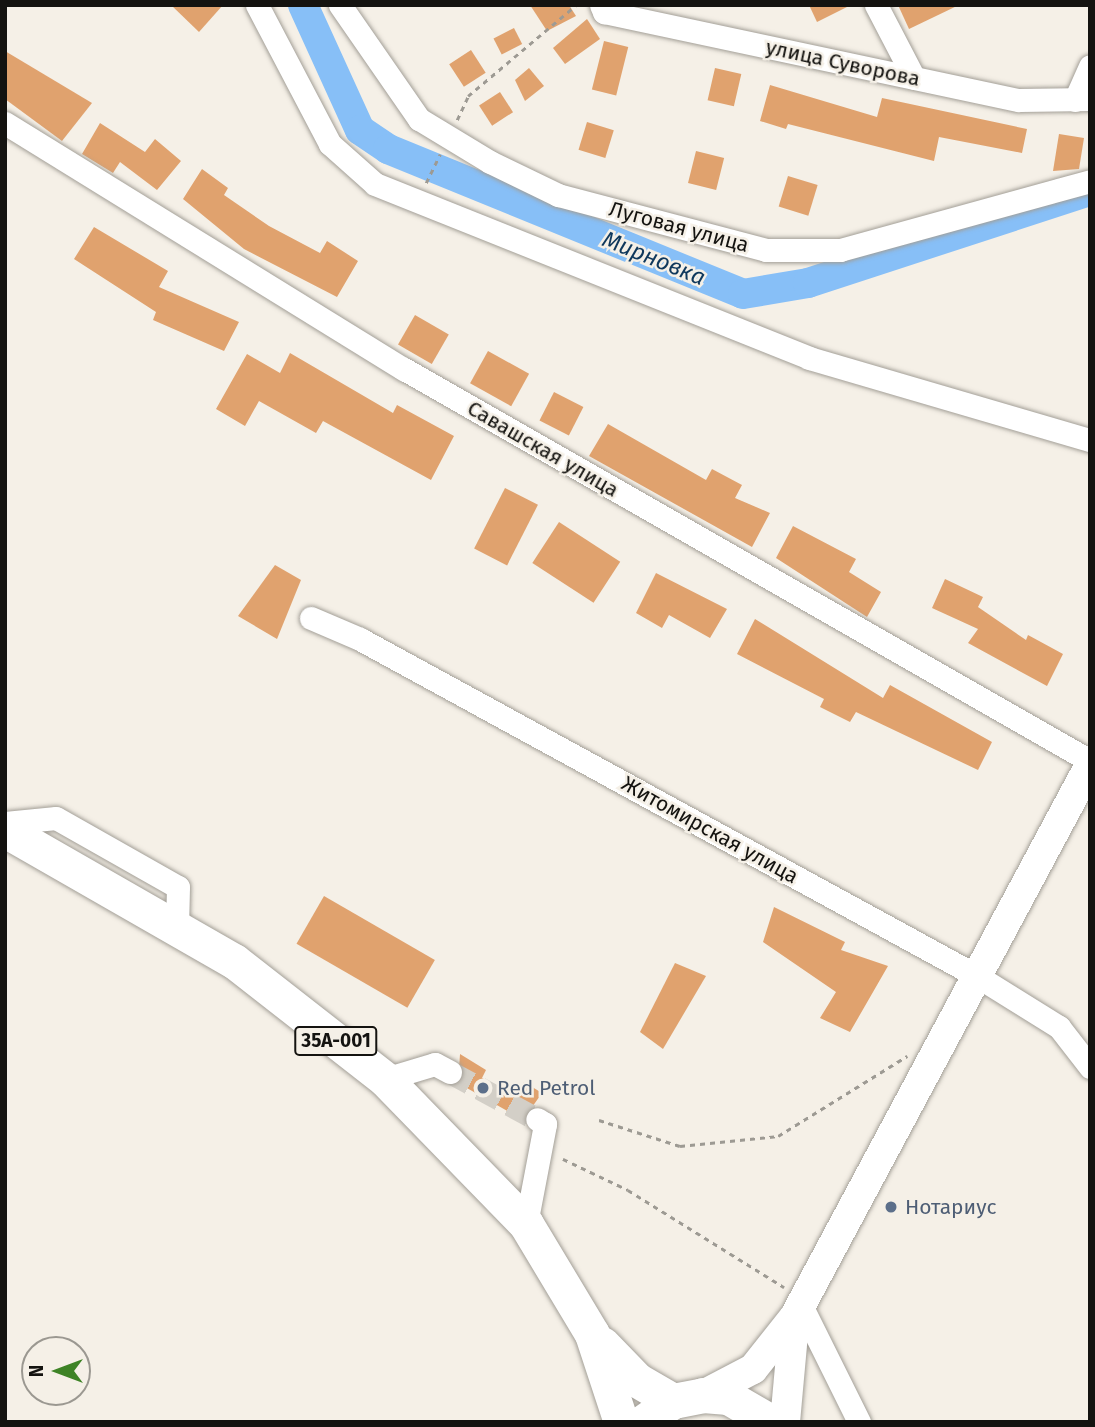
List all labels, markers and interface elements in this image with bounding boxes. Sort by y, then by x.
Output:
street label: улица Суворова [764,34,922,92]
street label: Луговая улица [606,196,752,258]
water label: Мирновка [599,225,709,291]
street label: Савашская улица [463,395,623,503]
street label: Житомирская улица [617,771,803,889]
road number: 35А-001 [294,1026,378,1056]
place label: Red Petrol [497,1075,595,1101]
marker: Red Petrol [475,1080,491,1096]
place label: Нотариус [905,1194,996,1220]
marker: Нотариус [883,1199,899,1215]
north arrow [21,1336,91,1406]
text: N [25,1365,48,1377]

